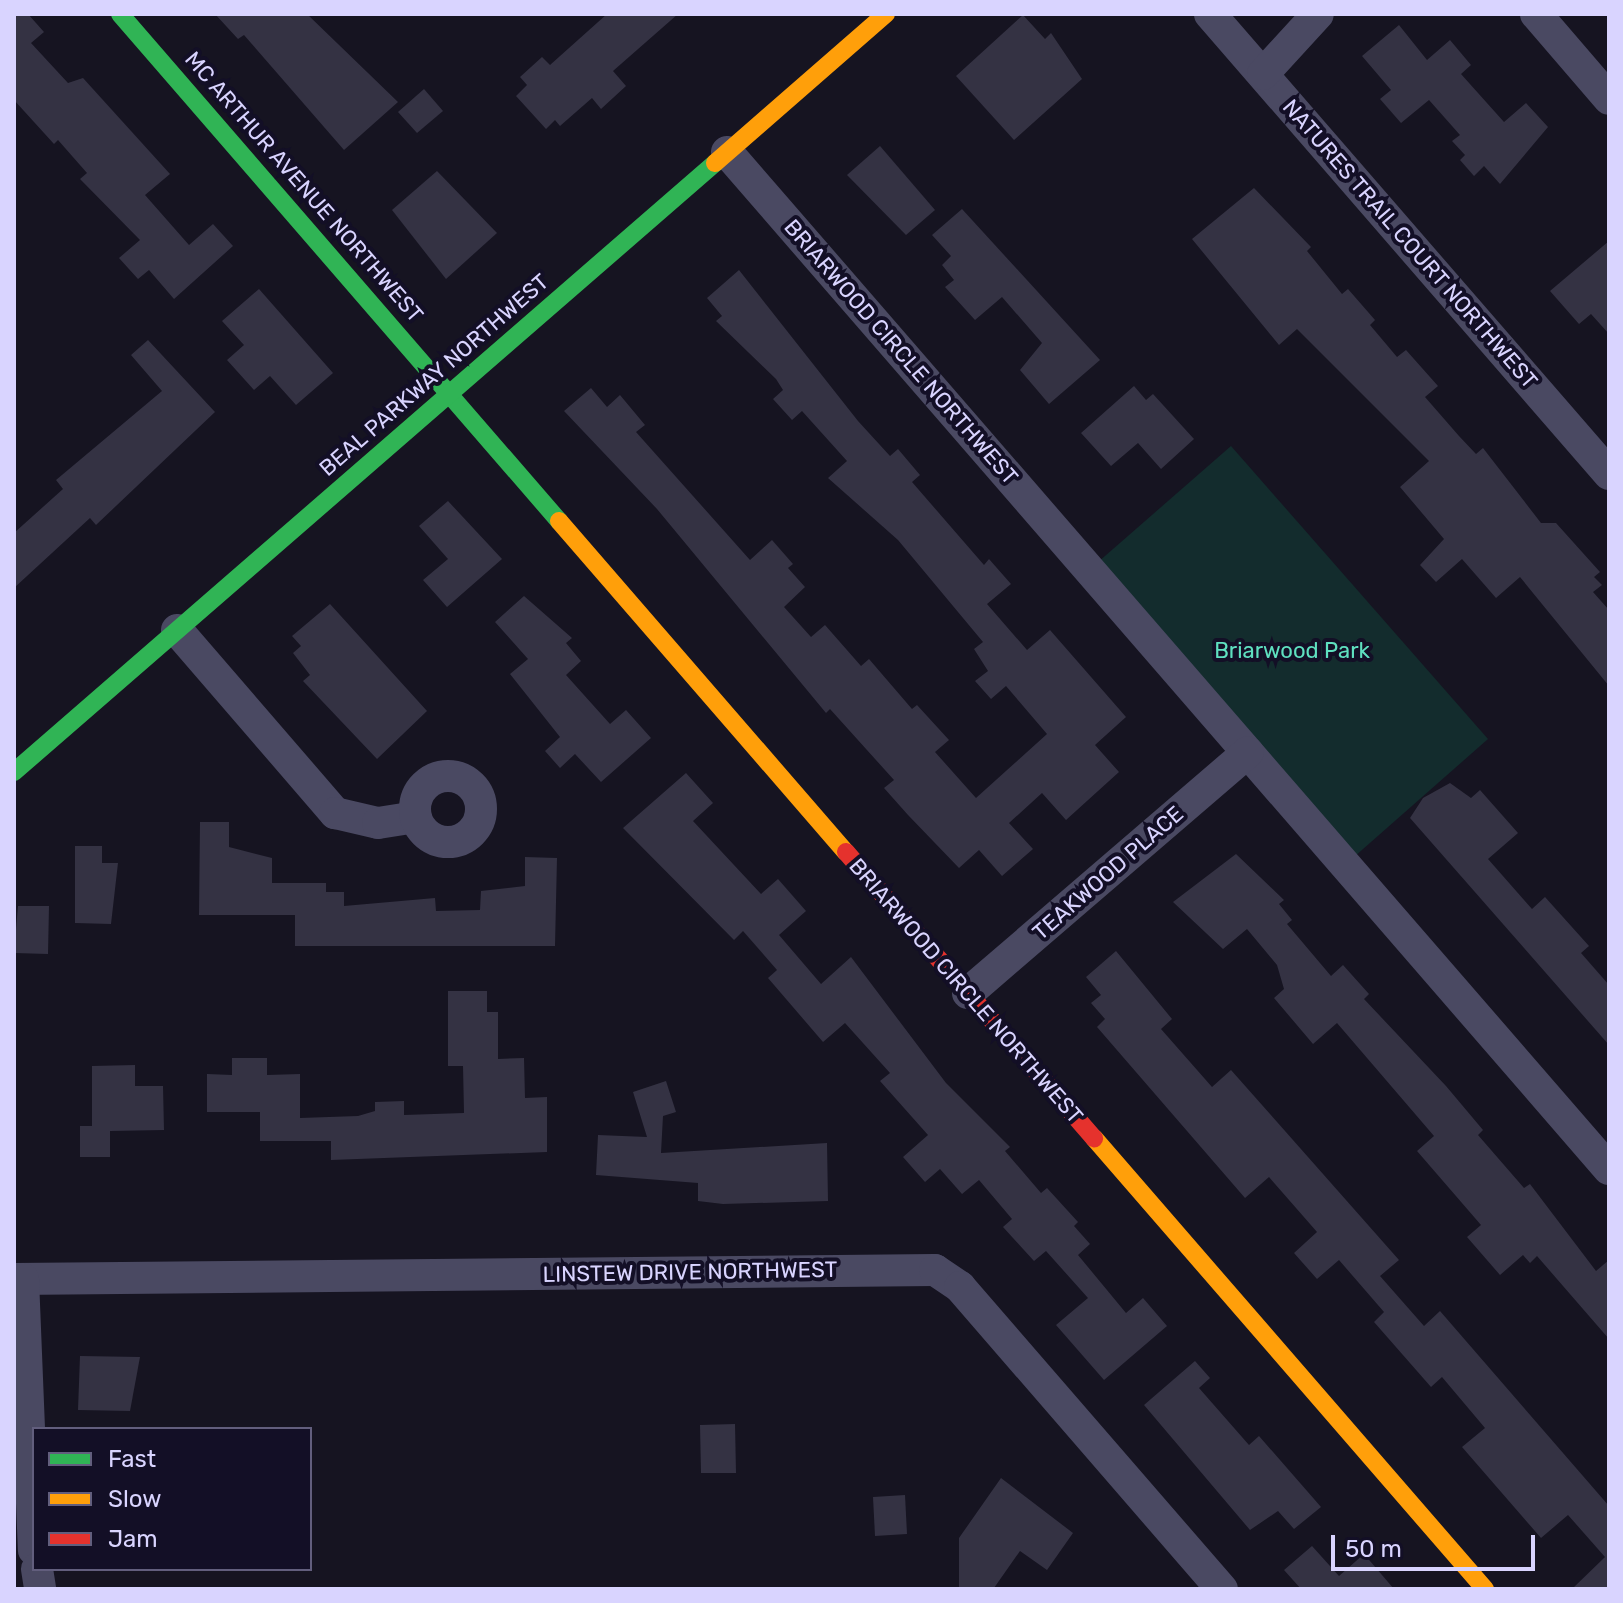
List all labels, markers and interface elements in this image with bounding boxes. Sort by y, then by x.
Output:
street label: MC ARTHUR AVENUE NORTHWEST [179,46,429,328]
street label: NATURES TRAIL COURT NORTHWEST [1277,93,1543,395]
street label: BRIARWOOD CIRCLE NORTHWEST [779,214,1023,490]
street label: BEAL PARKWAY NORTHWEST [314,268,554,482]
park label: Briarwood Park [1214,638,1370,664]
street label: TEAKWOOD PLACE [1027,800,1189,946]
street label: BRIARWOOD CIRCLE NORTHWEST [844,853,1088,1129]
street label: LINSTEW DRIVE NORTHWEST [542,1256,838,1288]
legend [32,1427,312,1571]
text: Fast [108,1445,156,1473]
text: Slow [108,1485,161,1513]
scale bar [1335,1519,1539,1569]
text: Jam [108,1525,158,1553]
text: 50 m [1345,1535,1402,1563]

